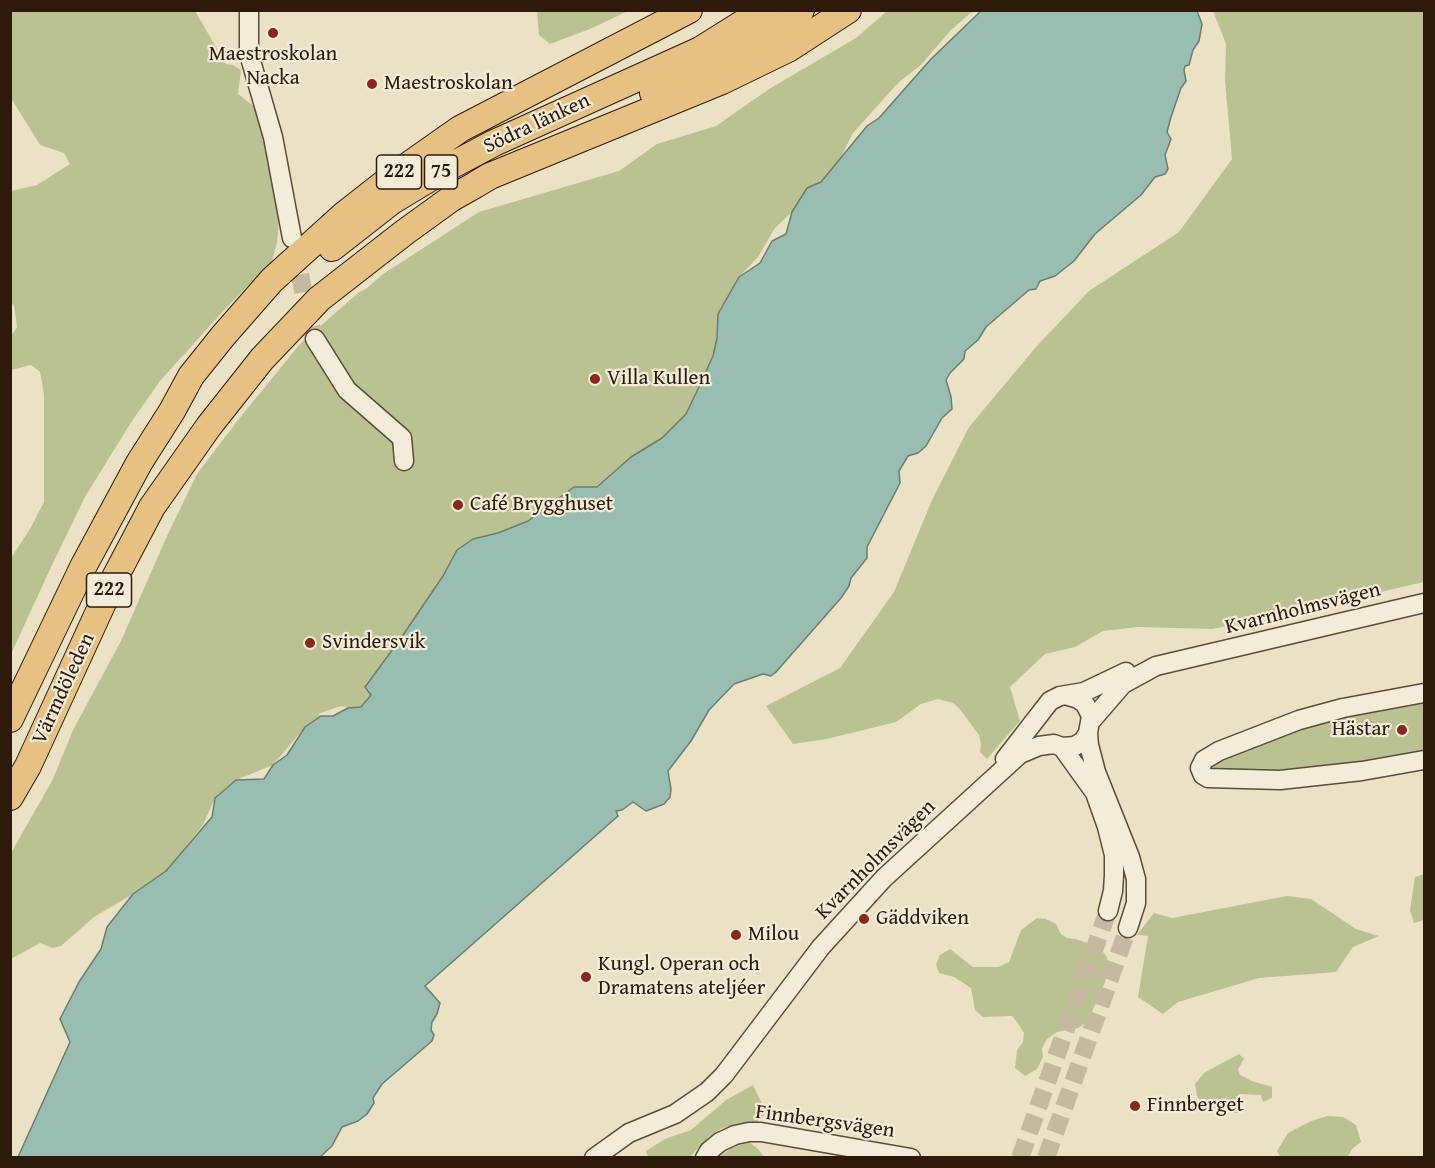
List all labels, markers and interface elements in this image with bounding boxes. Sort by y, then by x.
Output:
marker: Maestroskolan Nacka [266,26,280,40]
place label: Maestroskolan Nacka [209,42,337,92]
place label: Maestroskolan [384,71,513,97]
marker: Maestroskolan [365,77,379,91]
street label: Södra länken [480,88,594,160]
road number: 222 [376,155,422,189]
road number: 75 [424,155,458,189]
place label: Villa Kullen [607,366,710,392]
marker: Villa Kullen [588,372,602,386]
place label: Café Brygghuset [470,492,613,518]
marker: Café Brygghuset [451,498,465,512]
road number: 222 [86,573,132,607]
street label: Kvarnholmsvägen [1223,578,1383,640]
street label: Värmdöleden [27,629,101,749]
place label: Svindersvik [322,630,425,656]
marker: Svindersvik [303,636,317,650]
place label: Hästar [1332,717,1390,743]
marker: Hästar [1395,723,1409,737]
street label: Kvarnholmsvägen [811,795,941,925]
place label: Gäddviken [876,906,969,932]
marker: Gäddviken [857,912,871,926]
place label: Milou [748,922,799,948]
marker: Milou [729,928,743,942]
place label: Kungl. Operan och Dramatens ateljéer [598,952,765,1002]
marker: Kungl. Operan och Dramatens ateljéer [579,970,593,984]
place label: Finnberget [1147,1093,1244,1119]
marker: Finnberget [1128,1099,1142,1113]
street label: Finnbergsvägen [754,1100,896,1144]

